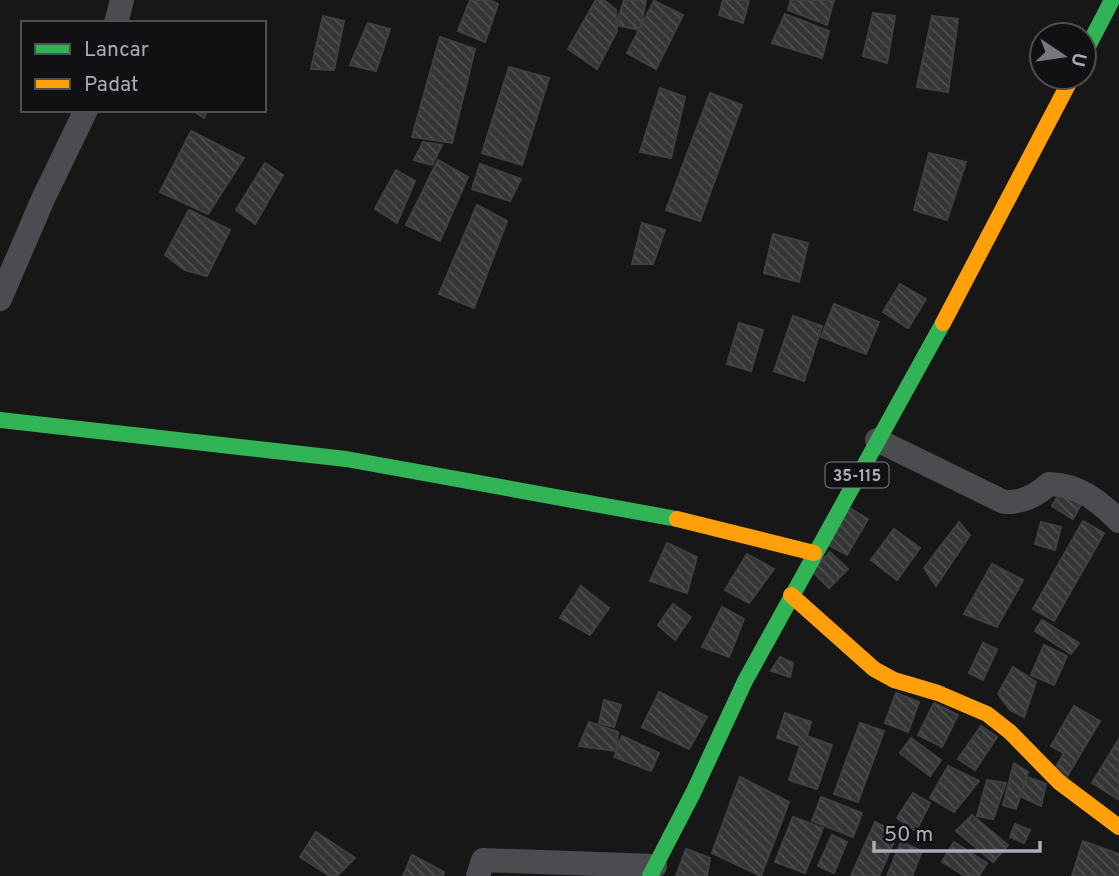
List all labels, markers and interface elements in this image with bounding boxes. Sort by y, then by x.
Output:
legend [21,21,266,112]
north arrow [1028,21,1098,91]
text: Lancar [84,37,149,64]
text: U [1064,50,1091,69]
text: Padat [84,72,139,99]
road number: 35-115 [826,462,888,488]
scale bar [874,810,1040,854]
text: 50 m [884,822,933,849]

